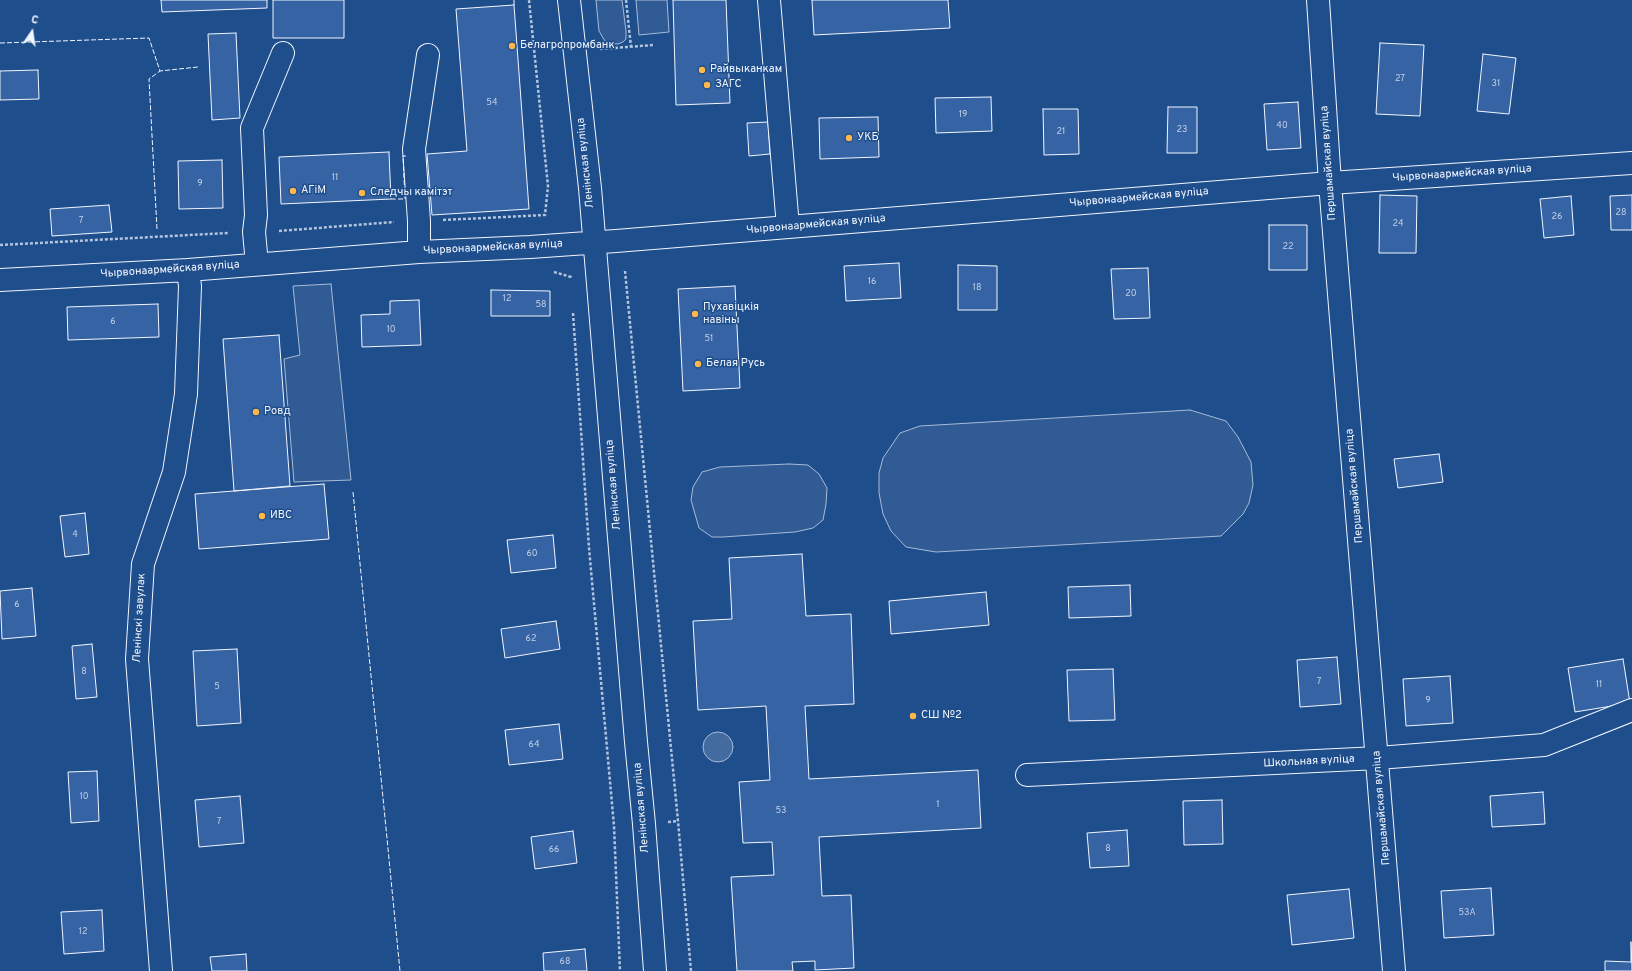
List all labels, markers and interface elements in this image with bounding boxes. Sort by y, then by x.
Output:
north arrow [12,12,52,52]
text: С [30,13,40,28]
place label: Белагропромбанк [520,39,615,53]
marker: Белагропромбанк [507,41,517,51]
place label: Райвыканкам [710,63,782,77]
marker: Райвыканкам [697,65,707,75]
house number: 27 [1395,74,1405,84]
place label: ЗАГС [715,78,742,92]
house number: 31 [1492,79,1500,89]
marker: ЗАГС [702,80,712,90]
house number: 54 [486,98,498,108]
street label: Першамайская вуліца [1318,105,1340,221]
house number: 19 [959,110,967,120]
street label: Ленінская вуліца [575,117,597,209]
house number: 40 [1276,121,1288,131]
house number: 23 [1177,125,1187,135]
house number: 21 [1057,127,1065,137]
place label: УКБ [857,131,879,145]
marker: УКБ [844,133,854,143]
street label: Чырвонаармейская вуліца [1392,163,1532,185]
house number: 11 [332,173,338,183]
house number: 9 [197,179,203,189]
place label: АГіМ [301,184,326,198]
street label: Чырвонаармейская вуліца [1069,185,1209,211]
marker: АГіМ [288,186,298,196]
place label: Следчы камітэт [370,186,453,200]
marker: Следчы камітэт [357,188,367,198]
house number: 28 [1615,208,1627,218]
street label: Чырвонаармейская вуліца [746,212,886,238]
house number: 26 [1552,212,1562,222]
house number: 7 [79,216,83,226]
house number: 24 [1392,219,1404,229]
street label: Чырвонаармейская вуліца [423,238,563,258]
house number: 22 [1282,242,1294,252]
street label: Чырвонаармейская вуліца [100,259,240,281]
house number: 16 [868,277,876,287]
house number: 18 [973,283,981,293]
house number: 20 [1125,289,1137,299]
house number: 12 [503,294,511,304]
house number: 58 [535,300,547,310]
place label: Пухавіцкія навіны [703,301,759,327]
marker: Пухавіцкія навіны [690,309,700,319]
house number: 6 [110,317,116,327]
house number: 10 [386,325,396,335]
house number: 51 [705,334,713,344]
place label: Белая Русь [706,357,765,371]
marker: Белая Русь [693,359,703,369]
place label: Ровд [264,405,291,419]
marker: Ровд [251,407,261,417]
street label: Першамайская вуліца [1343,428,1367,544]
street label: Ленінская вуліца [603,439,625,531]
place label: ИВС [270,509,292,523]
marker: ИВС [257,511,267,521]
house number: 4 [72,530,78,540]
house number: 60 [526,549,538,559]
street label: Ленінскі завулак [131,573,149,663]
house number: 6 [14,600,20,610]
house number: 62 [526,634,536,644]
house number: 8 [81,667,87,677]
house number: 7 [1317,677,1321,687]
house number: 11 [1596,680,1602,690]
house number: 5 [214,682,220,692]
house number: 9 [1425,696,1431,706]
place label: СШ №2 [921,709,962,723]
marker: СШ №2 [908,711,918,721]
house number: 64 [529,740,539,750]
street label: Першамайская вуліца [1370,750,1394,866]
street label: Школьная вуліца [1263,753,1355,771]
street label: Ленінская вуліца [631,762,653,854]
house number: 10 [79,792,89,802]
house number: 1 [936,800,940,810]
house number: 53 [775,806,787,816]
house number: 7 [217,817,221,827]
house number: 8 [1105,844,1111,854]
house number: 66 [549,845,559,855]
house number: 53А [1458,908,1476,918]
house number: 12 [79,927,87,937]
house number: 68 [560,957,570,967]

